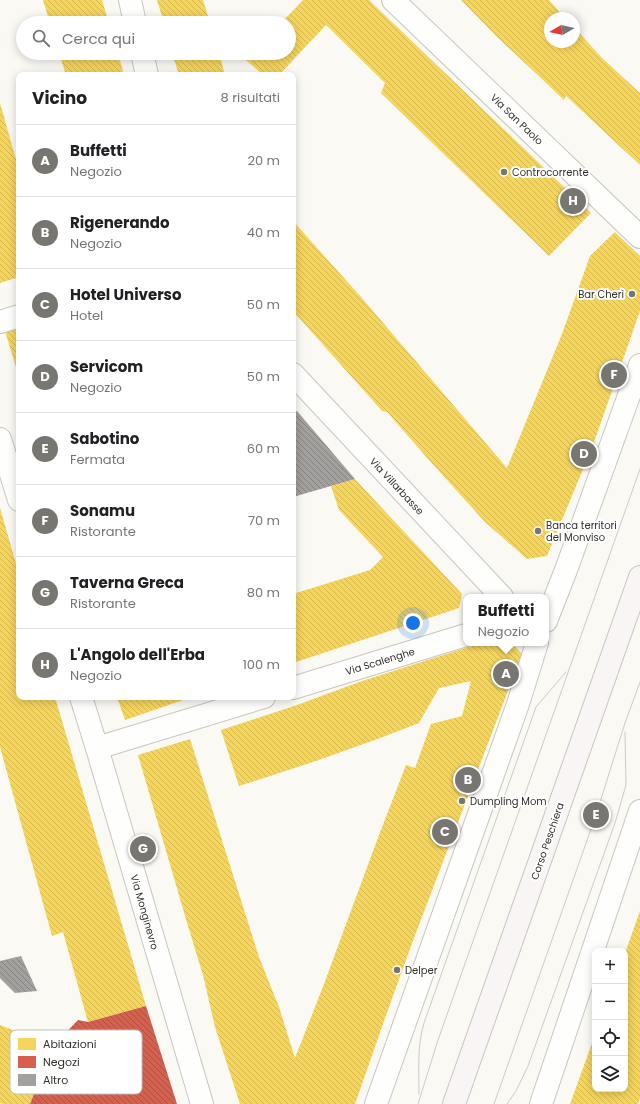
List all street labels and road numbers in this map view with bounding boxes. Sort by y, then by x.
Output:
street label: Via San Paolo [487,90,546,148]
street label: Via Villarbasse [366,454,427,518]
street label: Via Scalenghe [344,644,417,679]
street label: Corso Peschiera [527,800,568,882]
street label: Via Monginevro [127,873,162,952]

